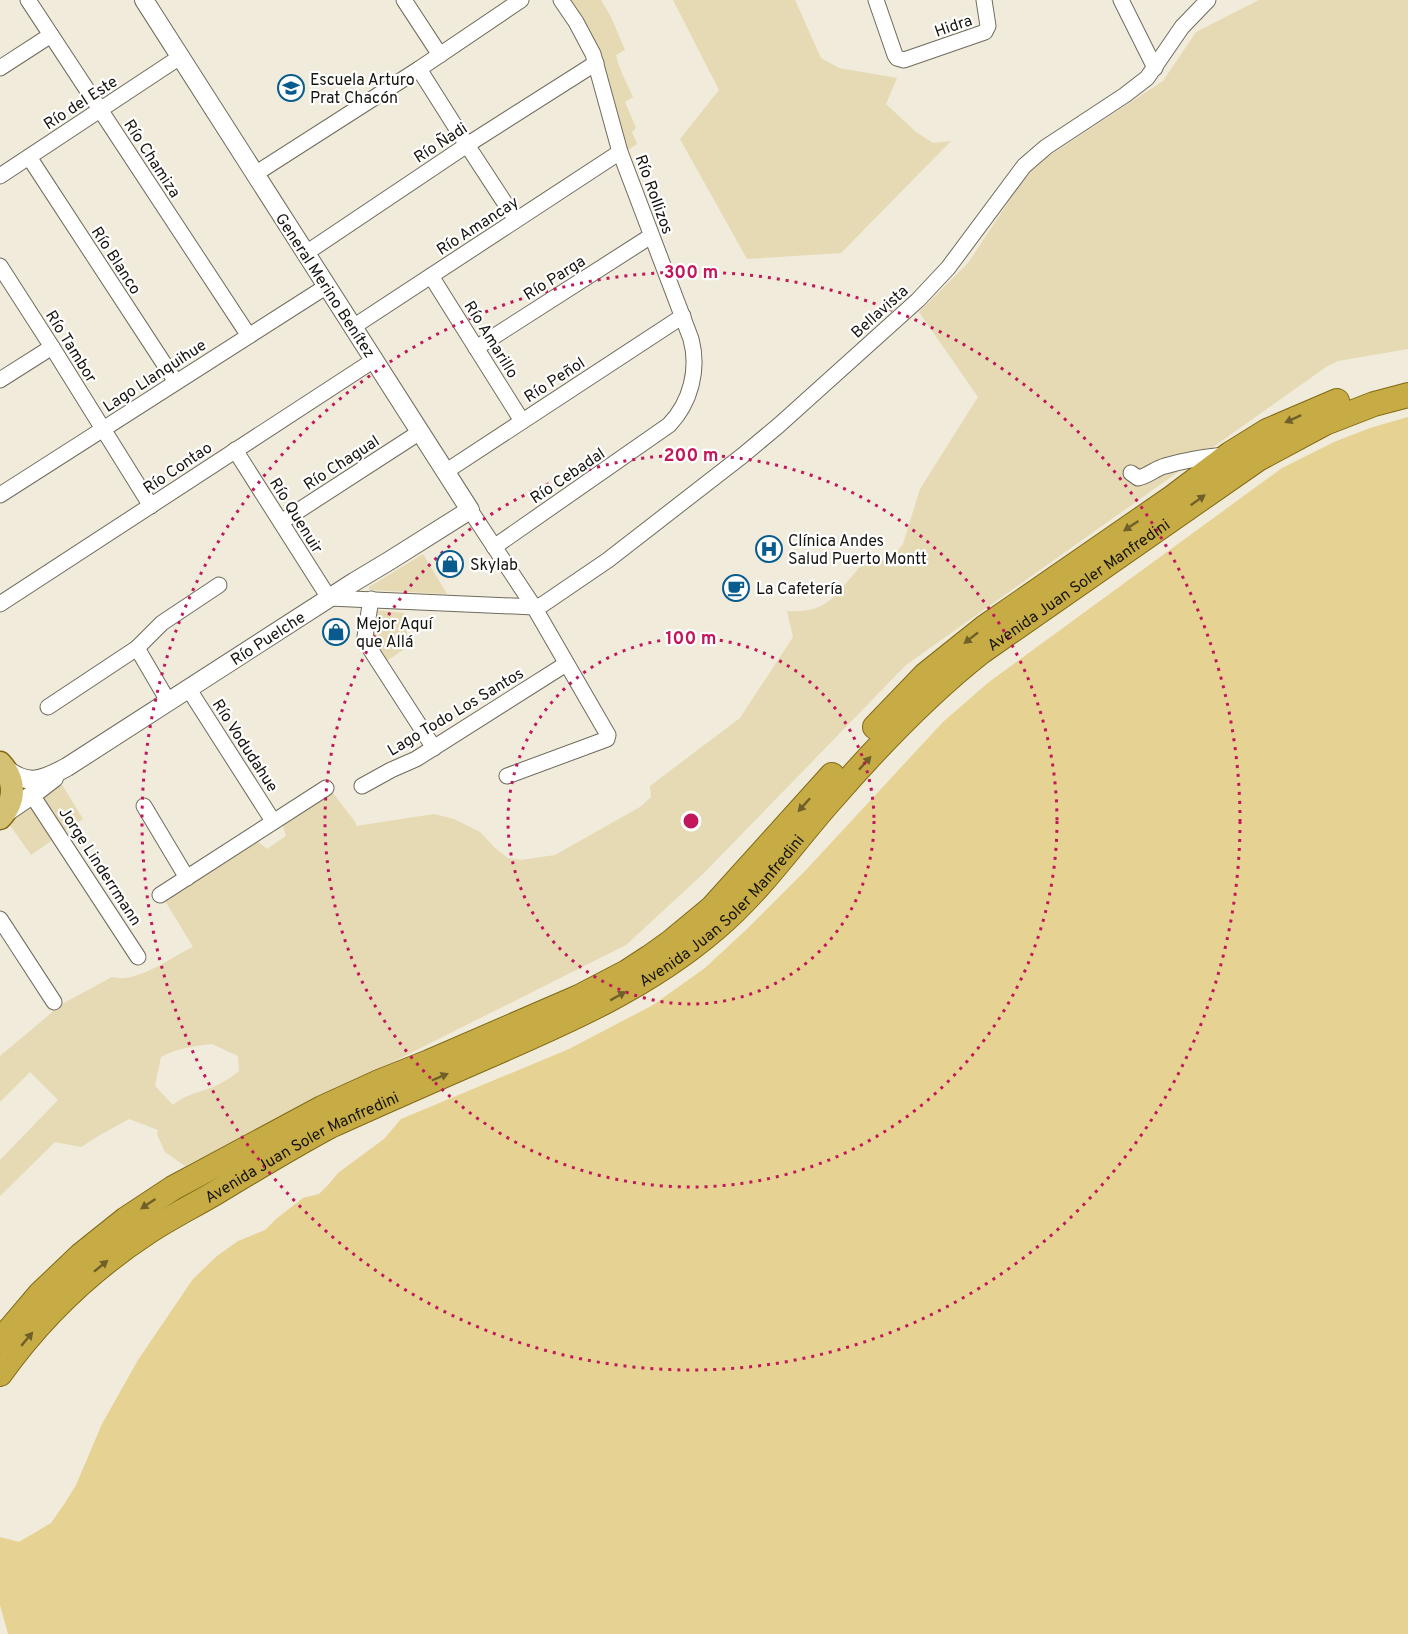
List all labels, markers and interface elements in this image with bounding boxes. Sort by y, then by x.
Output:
street label: Hidra [932,11,975,43]
place label: Escuela Arturo Prat Chacón [310,71,415,109]
street label: Río del Este [40,72,122,135]
school or university icon: Escuela Arturo Prat Chacón [276,73,306,103]
street label: Río Chamiza [119,116,184,202]
street label: Río Ñadi [409,116,472,168]
street label: Río Rollizos [629,152,677,237]
street label: Río Amancay [433,193,523,261]
street label: General Merino Benítez [270,210,379,362]
street label: Río Blanco [86,223,145,299]
street label: Río Parga [520,252,590,305]
text: 300 m [664,262,718,285]
street label: Bellavista [848,282,913,343]
street label: Río Amarillo [459,298,522,382]
street label: Río Tambor [40,307,100,387]
street label: Lago Llanquihue [100,336,210,417]
street label: Río Peñol [521,354,589,408]
one-way arrow [1284,414,1302,424]
street label: Río Chagual [300,432,384,496]
street label: Río Contao [140,438,216,499]
street label: Río Cebadal [527,444,609,509]
text: 200 m [663,445,719,468]
street label: Río Quenuir [264,475,326,557]
one-way arrow [1190,494,1206,507]
street label: Avenida Juan Soler Manfredini [984,515,1174,656]
one-way arrow [1122,520,1139,531]
place label: Clínica Andes Salud Puerto Montt [788,532,927,570]
hospital icon: Clínica Andes Salud Puerto Montt [754,534,784,564]
shop icon: Skylab [435,549,465,579]
place label: Skylab [470,556,518,576]
cafe icon: La Cafetería [721,573,751,603]
place label: La Cafetería [756,580,843,600]
street label: Río Puelche [227,608,310,671]
place label: Mejor Aquí que Allá [356,615,434,653]
shop icon: Mejor Aquí que Allá [321,617,351,647]
text: 100 m [665,628,717,651]
one-way arrow [963,631,979,644]
street label: Lago Todo Los Santos [384,664,528,761]
street label: Río Vodudahue [207,696,282,796]
one-way arrow [857,756,871,770]
one-way arrow [798,797,811,812]
street label: Jorge Linderrmann [53,804,145,930]
centre of rings [681,811,701,831]
street label: Avenida Juan Soler Manfredini [636,831,810,993]
one-way arrow [609,991,626,1001]
one-way arrow [432,1072,450,1082]
street label: Avenida Juan Soler Manfredini [202,1088,403,1209]
one-way arrow [139,1199,156,1210]
one-way arrow [93,1260,109,1273]
one-way arrow [20,1331,33,1346]

